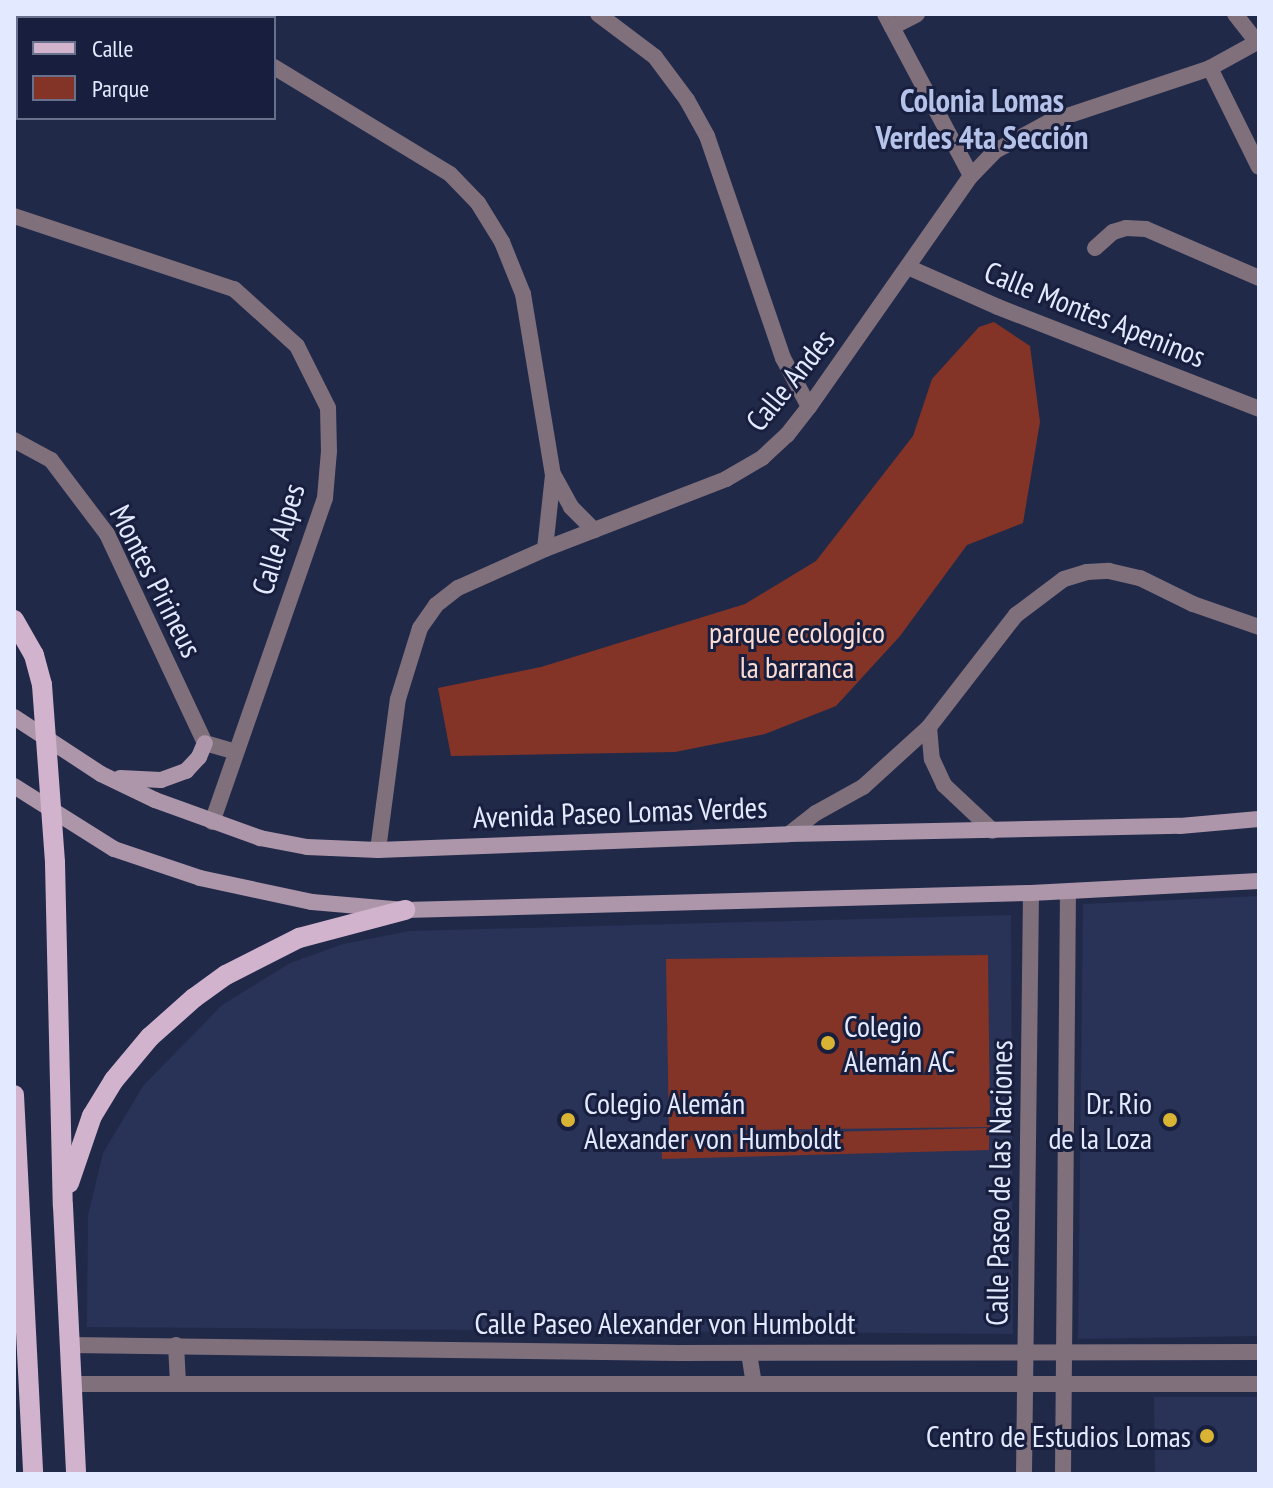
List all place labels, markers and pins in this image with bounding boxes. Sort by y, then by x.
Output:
place label: Colegio Alemán AC [844,1008,956,1078]
marker: Colegio Alemán AC [819,1034,837,1052]
place label: Colegio Alemán Alexander von Humboldt [584,1085,841,1156]
place label: Dr. Rio de la Loza [1048,1085,1152,1156]
marker: Dr. Rio de la Loza [1159,1109,1181,1131]
marker: Colegio Alemán Alexander von Humboldt [559,1111,577,1129]
place label: Centro de Estudios Lomas [926,1418,1191,1454]
marker: Centro de Estudios Lomas [1198,1427,1216,1445]

